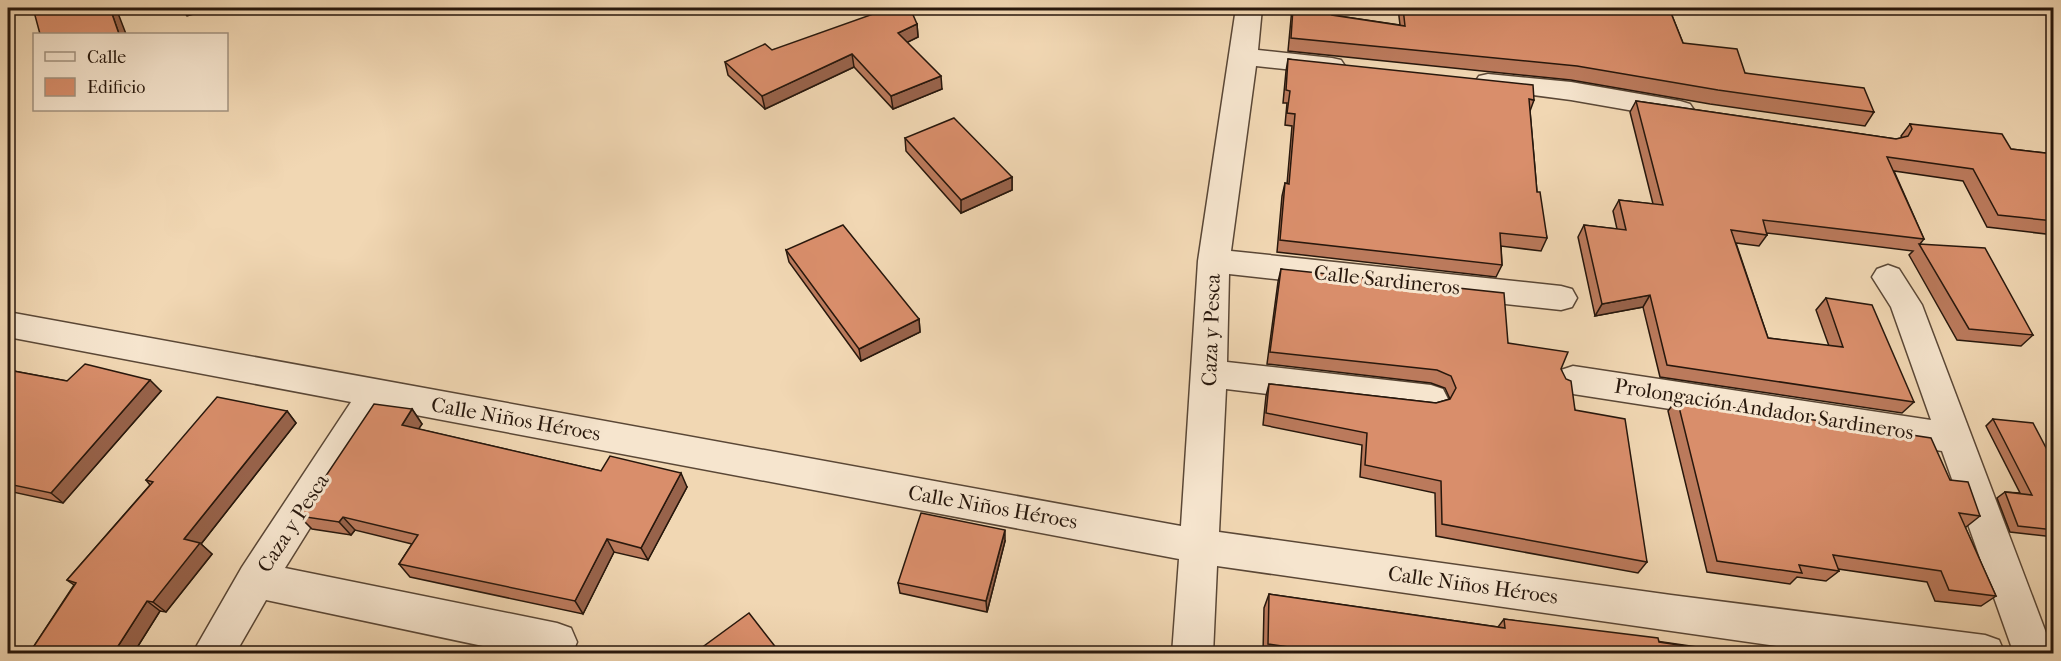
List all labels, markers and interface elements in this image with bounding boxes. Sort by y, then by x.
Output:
legend [33,33,228,111]
text: Calle [87,47,126,68]
text: Edificio [87,77,145,98]
street label: Calle Sardineros [1313,260,1461,300]
street label: Caza y Pesca [1197,273,1225,387]
street label: Prolongación Andador Sardineros [1613,373,1916,445]
street label: Calle Niños Héroes [429,392,603,446]
street label: Caza y Pesca [252,469,334,577]
street label: Calle Niños Héroes [906,480,1080,534]
street label: Calle Niños Héroes [1386,561,1560,609]

